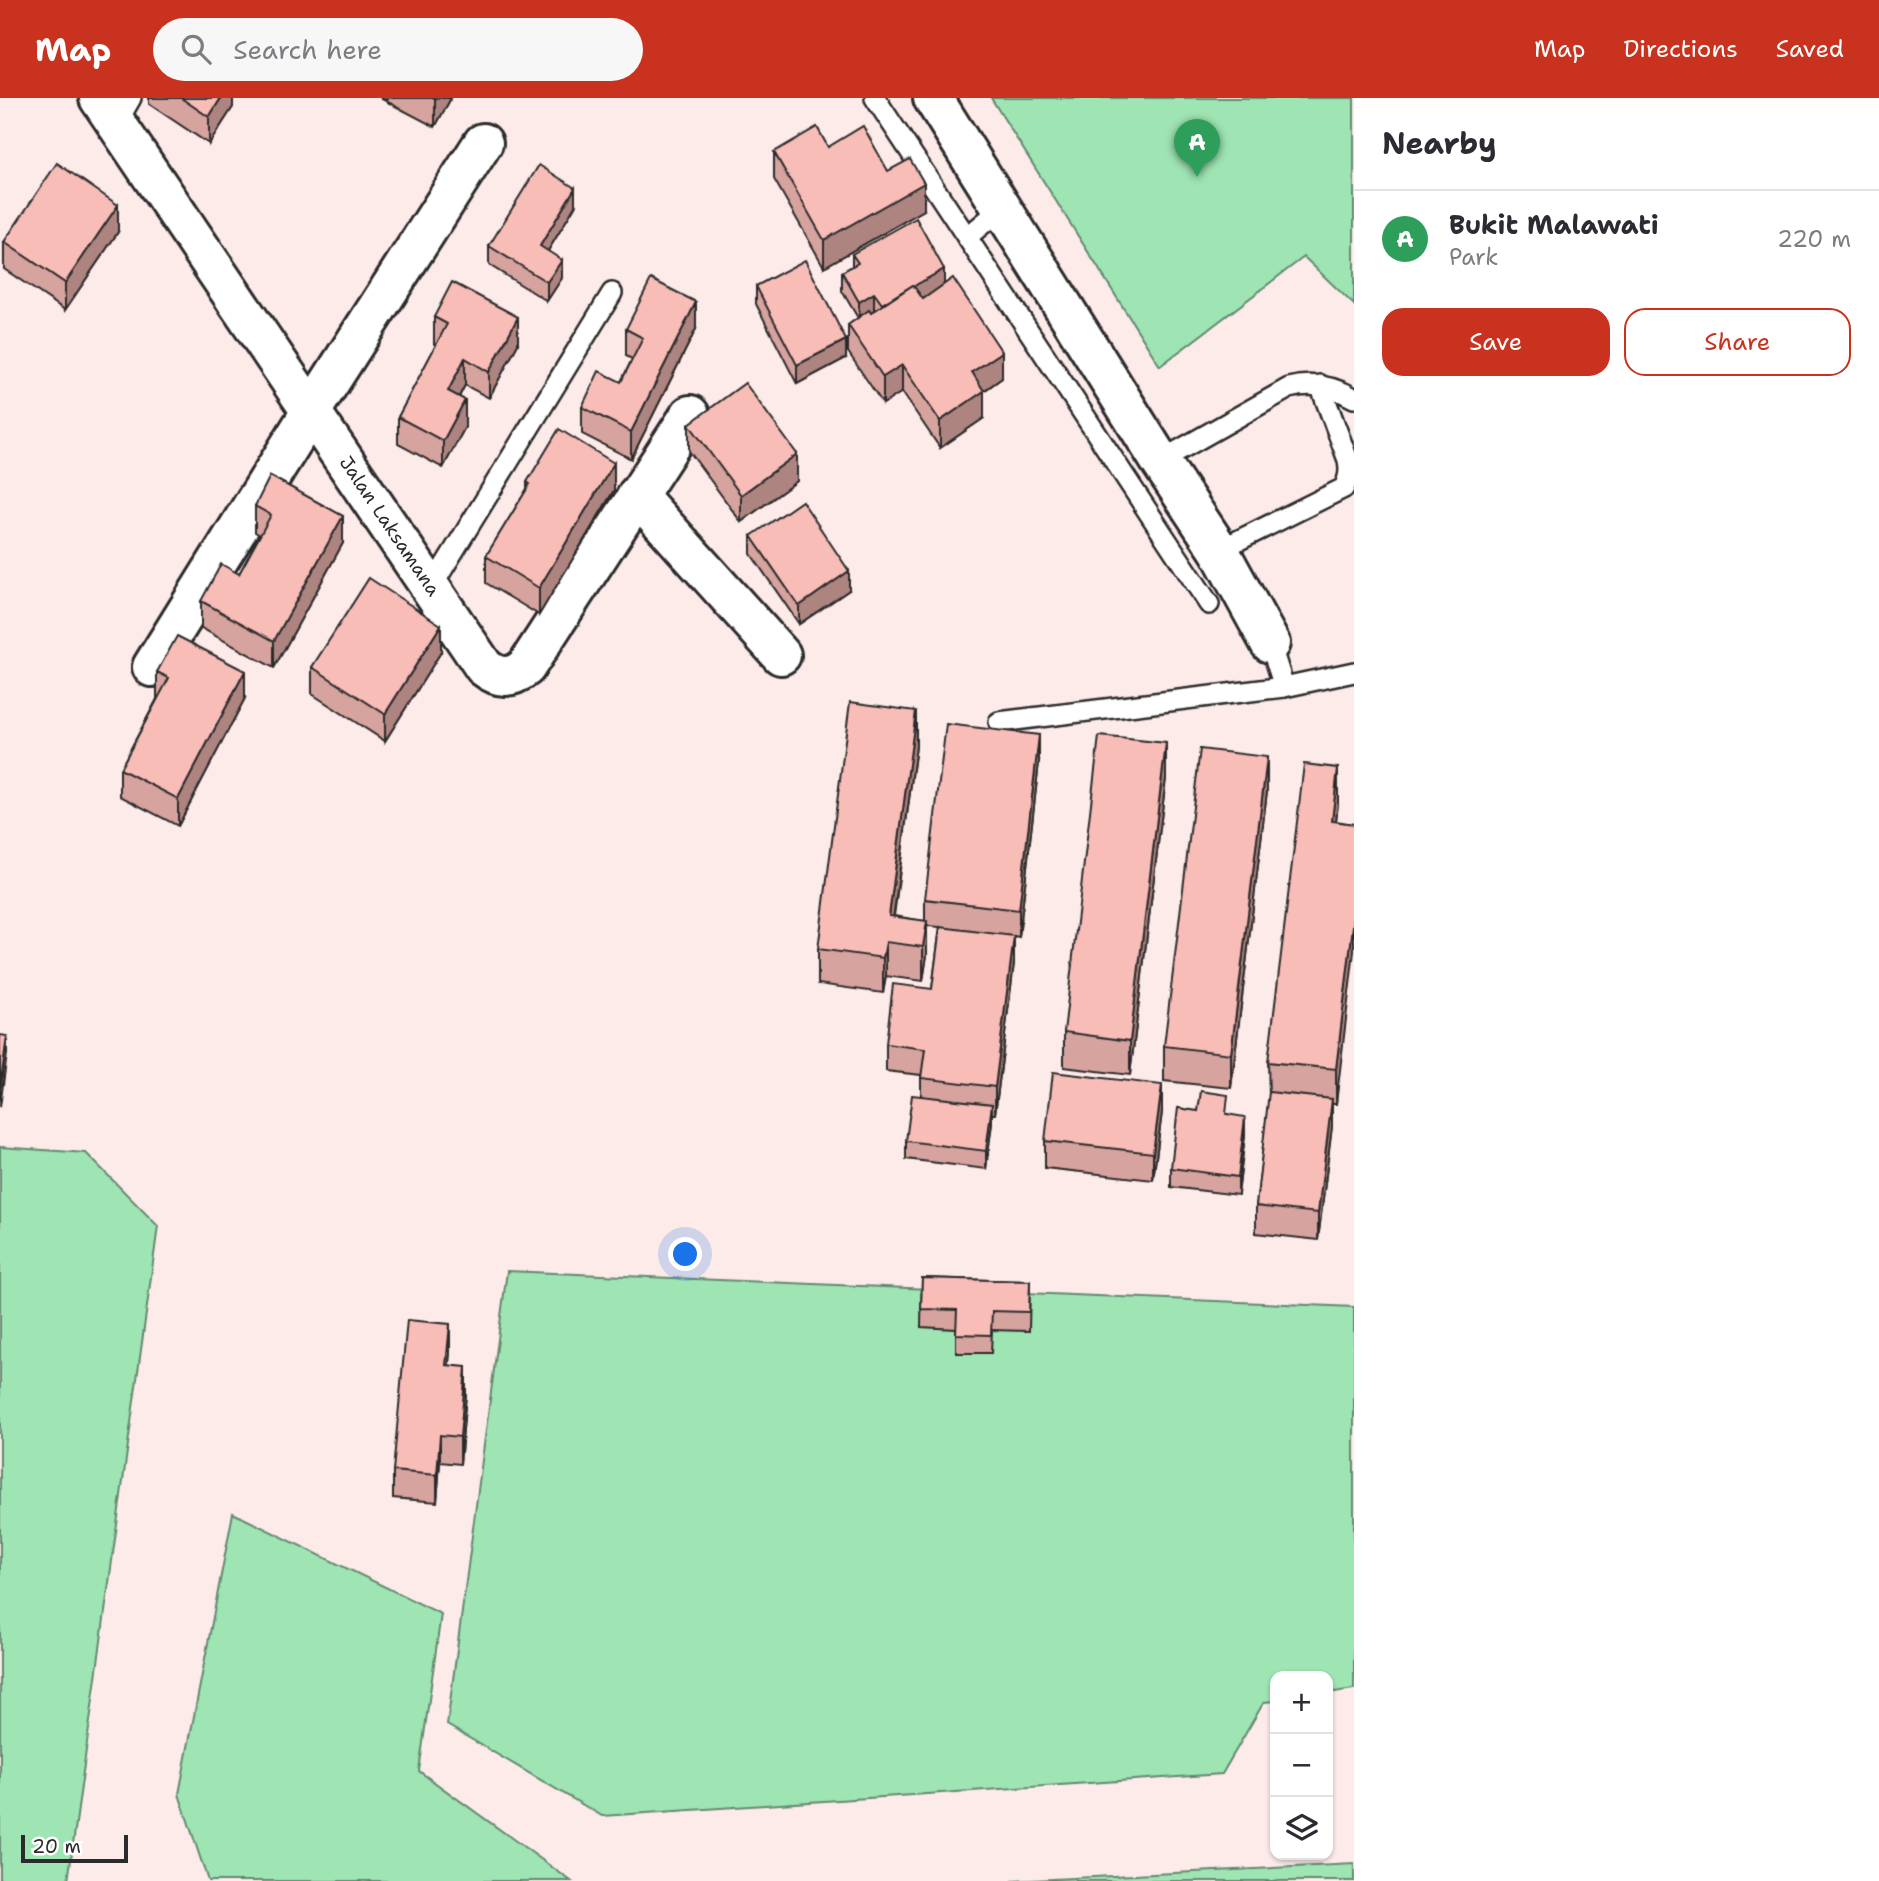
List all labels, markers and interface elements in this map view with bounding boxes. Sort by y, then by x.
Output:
search box [153,18,643,81]
text: Map [35,27,111,72]
icon: search [177,30,215,68]
text: Search here [233,32,382,67]
text: Map [1534,33,1585,65]
text: Directions [1623,33,1738,65]
text: Saved [1776,33,1844,65]
pin: A [1174,119,1220,177]
text: Nearby [1382,123,1497,164]
text: Bukit Malawati [1449,207,1659,242]
text: A [1396,224,1414,254]
text: 220 m [1777,224,1851,254]
text: Park [1449,242,1498,272]
button: Save [1382,308,1610,376]
button: Share [1624,308,1851,376]
street label: Jalan Laksamana [334,451,446,601]
your location [668,1237,702,1271]
map controls [1270,1671,1333,1860]
button: + [1270,1671,1333,1734]
button: − [1270,1734,1333,1797]
button: layers [1270,1797,1333,1860]
scale bar [21,1832,128,1864]
text: 20 m [32,1834,81,1859]

